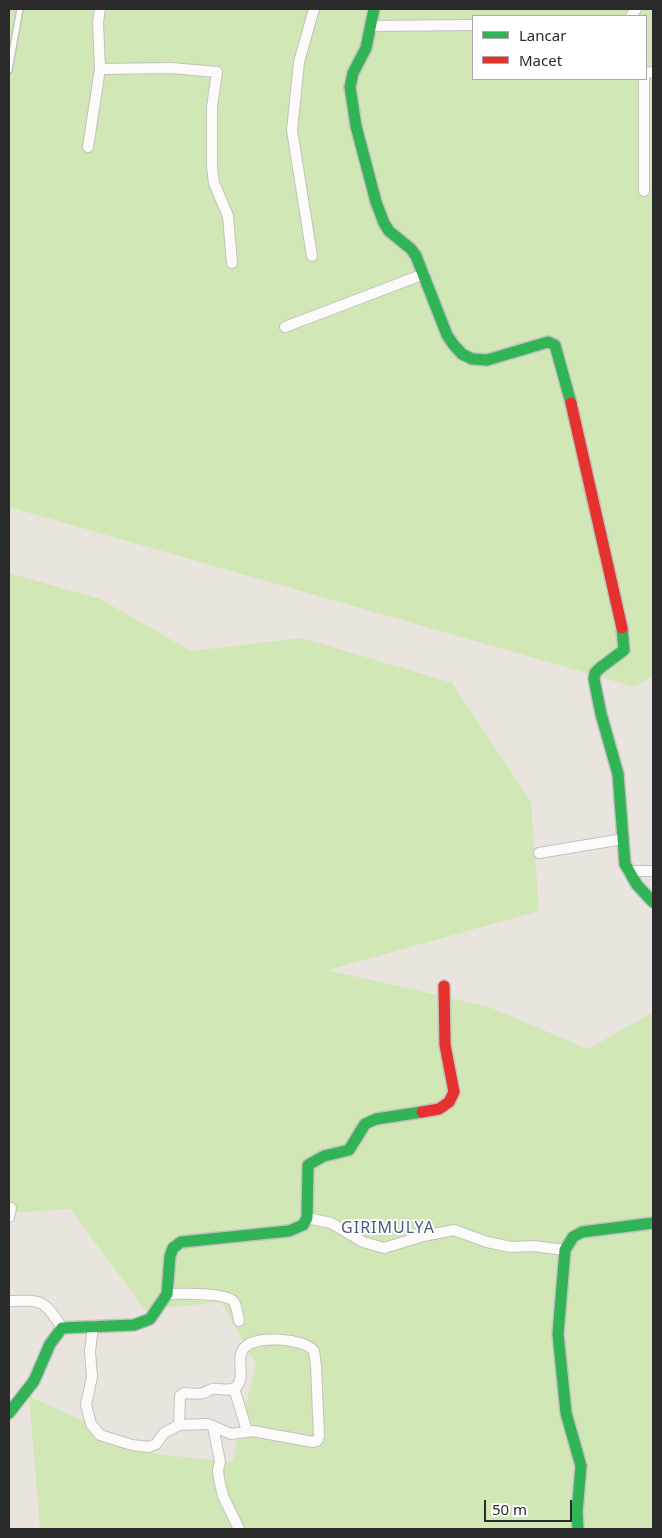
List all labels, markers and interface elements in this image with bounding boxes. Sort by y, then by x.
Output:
legend [472,15,647,80]
text: Lancar [519,25,566,45]
text: Macet [519,50,562,70]
district label: GIRIMULYA [340,1218,436,1238]
scale bar [487,1490,574,1522]
text: 50 m [492,1499,527,1519]

